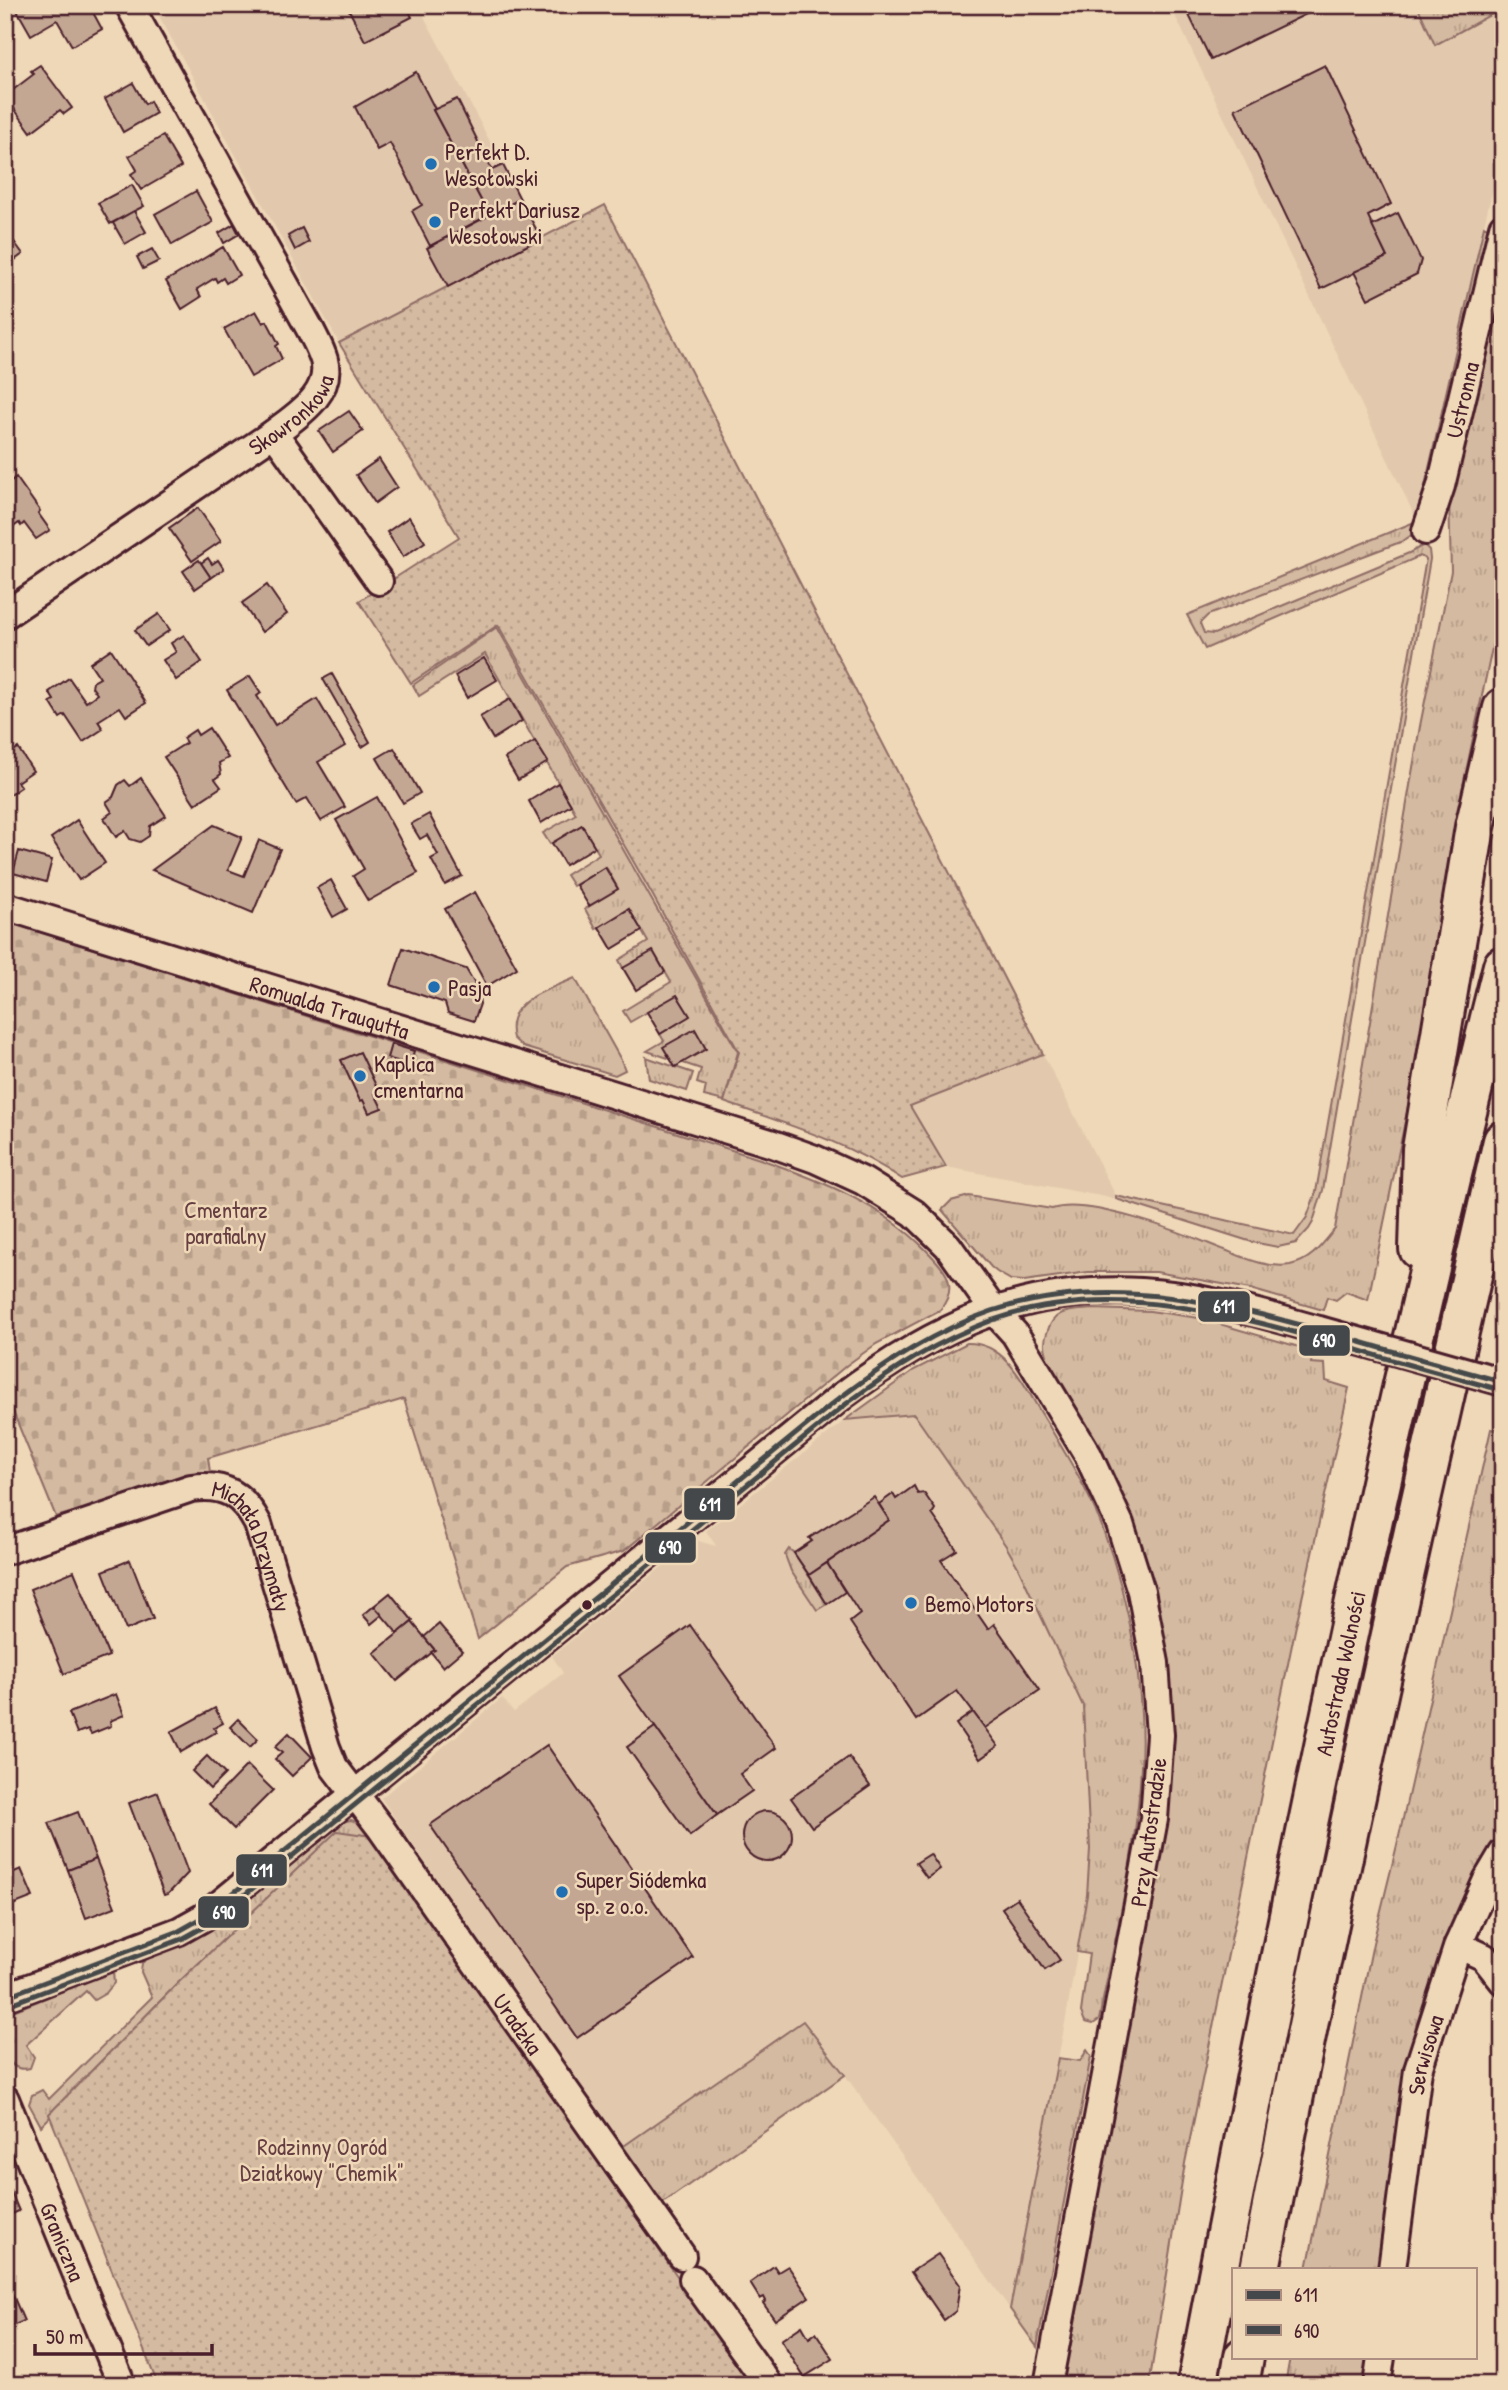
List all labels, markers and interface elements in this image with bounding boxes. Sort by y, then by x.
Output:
place label: Perfekt D. Wesołowski [445,136,539,193]
marker: Perfekt D. Wesołowski [423,156,439,172]
place label: Perfekt Dariusz Wesołowski [449,194,580,251]
marker: Perfekt Dariusz Wesołowski [427,214,443,230]
street label: Ustronna [1438,359,1486,441]
street label: Skowronkowa [242,372,340,462]
street label: Romualda Traugutta [246,967,413,1046]
place label: Pasja [448,972,491,1003]
marker: Pasja [426,979,442,995]
place label: Kaplica cmentarna [374,1048,463,1105]
marker: Kaplica cmentarna [352,1068,368,1084]
park label: Cmentarz parafialny [184,1194,268,1251]
line badge: 611 [1197,1290,1251,1323]
text: 611 [1213,1293,1235,1319]
line badge: 690 [1298,1324,1351,1357]
text: 690 [1312,1327,1336,1353]
street label: Michała Drzymały [209,1472,299,1616]
line badge: 611 [683,1487,736,1521]
text: 611 [699,1491,721,1517]
line badge: 690 [644,1531,697,1564]
text: 690 [658,1534,682,1560]
place label: Bemo Motors [925,1588,1034,1619]
street label: Autostrada Wolności [1307,1588,1372,1758]
marker: Bemo Motors [903,1595,919,1611]
unlabelled marker [580,1598,594,1612]
street label: Przy Autostradzie [1122,1755,1174,1909]
line badge: 611 [235,1853,288,1887]
text: 611 [251,1857,273,1883]
place label: Super Siódemka sp. z o.o. [576,1864,706,1921]
marker: Super Siódemka sp. z o.o. [554,1884,570,1900]
line badge: 690 [197,1895,250,1929]
text: 690 [212,1899,236,1925]
street label: Uradzka [486,1987,551,2060]
street label: Serwisowa [1399,2011,1450,2097]
park label: Rodzinny Ogród Działkowy "Chemik" [240,2131,404,2188]
street label: Graniczna [33,2197,93,2286]
legend [1232,2268,1476,2358]
text: 611 [1294,2280,1318,2309]
scale bar [35,2313,212,2357]
text: 690 [1294,2316,1320,2345]
text: 50 m [46,2322,83,2351]

